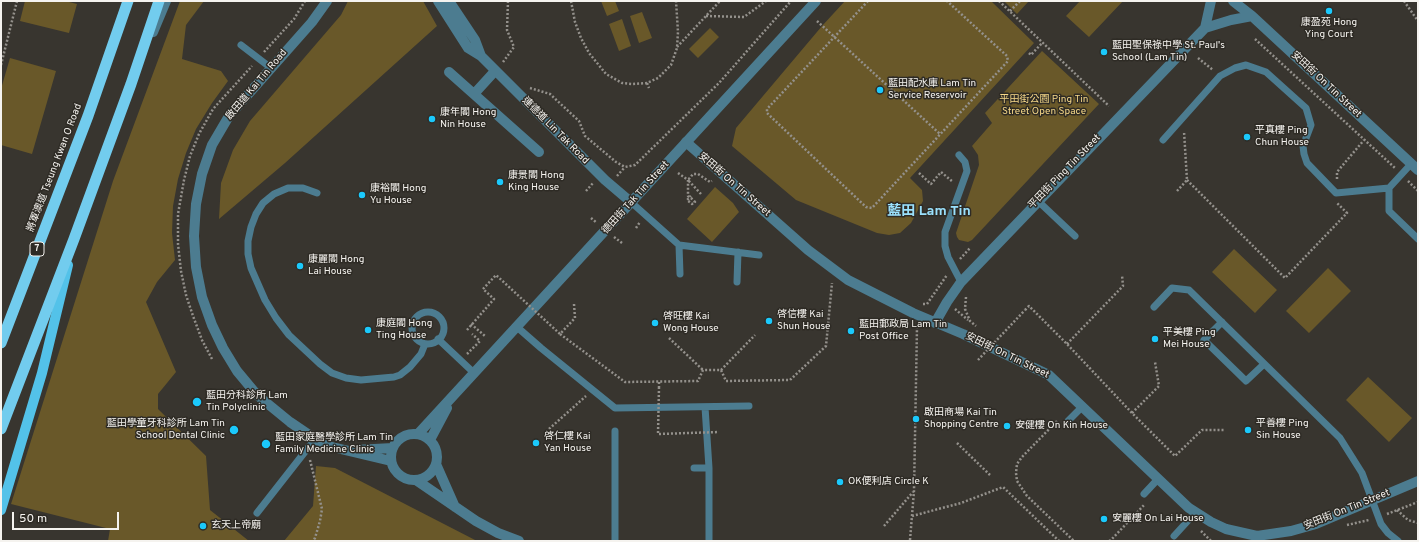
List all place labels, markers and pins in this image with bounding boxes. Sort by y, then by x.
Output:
marker: 康盈苑 Hong Ying Court [1324,6,1334,16]
place label: 康盈苑 Hong Ying Court [1301,17,1357,40]
place label: 藍田聖保祿中學 St. Paul's School (Lam Tin) [1112,40,1225,64]
marker: 藍田聖保祿中學 St. Paul's School (Lam Tin) [1099,47,1109,57]
place label: 藍田配水庫 Lam Tin Service Reservoir [888,78,976,102]
marker: 藍田配水庫 Lam Tin Service Reservoir [875,85,885,95]
place label: 康年閣 Hong Nin House [440,107,496,130]
marker: 康年閣 Hong Nin House [427,114,437,124]
place label: 平真樓 Ping Chun House [1255,125,1309,148]
marker: 平真樓 Ping Chun House [1242,132,1252,142]
place label: 康景閣 Hong King House [508,170,564,194]
marker: 康景閣 Hong King House [495,177,505,187]
place label: 康裕閣 Hong Yu House [370,183,426,206]
marker: 康裕閣 Hong Yu House [357,190,367,200]
place label: 康麗閣 Hong Lai House [308,254,364,278]
marker: 康麗閣 Hong Lai House [295,261,305,271]
place label: 啓信樓 Kai Shun House [777,309,830,332]
place label: 啓旺樓 Kai Wong House [663,311,719,334]
marker: 啓信樓 Kai Shun House [764,316,774,326]
place label: 康庭閣 Hong Ting House [376,318,432,342]
marker: 啓旺樓 Kai Wong House [650,318,660,328]
place label: 藍田郵政局 Lam Tin Post Office [859,319,947,342]
marker: 康庭閣 Hong Ting House [363,325,373,335]
marker: 藍田郵政局 Lam Tin Post Office [846,326,856,336]
place label: 平美樓 Ping Mei House [1163,327,1216,350]
marker: 平美樓 Ping Mei House [1150,334,1160,344]
place label: 藍田分科診所 Lam Tin Polyclinic [206,390,288,414]
marker: 藍田分科診所 Lam Tin Polyclinic [191,396,203,408]
place label: 啟田商場 Kai Tin Shopping Centre [924,407,999,430]
marker: 啟田商場 Kai Tin Shopping Centre [911,414,921,424]
place label: 藍田學童牙科診所 Lam Tin School Dental Clinic [107,418,225,442]
place label: 平善樓 Ping Sin House [1256,418,1309,442]
place label: 安健樓 On Kin House [1015,420,1108,432]
marker: 安健樓 On Kin House [1002,421,1012,431]
marker: 藍田學童牙科診所 Lam Tin School Dental Clinic [228,424,240,436]
marker: 平善樓 Ping Sin House [1243,425,1253,435]
place label: 啓仁樓 Kai Yan House [544,431,591,454]
place label: 藍田家庭醫學診所 Lam Tin Family Medicine Clinic [275,432,393,456]
marker: 藍田家庭醫學診所 Lam Tin Family Medicine Clinic [260,438,272,450]
marker: 啓仁樓 Kai Yan House [531,438,541,448]
place label: OK便利店 Circle K [848,476,929,488]
marker: OK便利店 Circle K [835,477,845,487]
place label: 安麗樓 On Lai House [1112,513,1204,525]
marker: 安麗樓 On Lai House [1099,514,1109,524]
place label: 玄天上帝廟 [211,520,261,532]
marker: 玄天上帝廟 [198,521,208,531]

